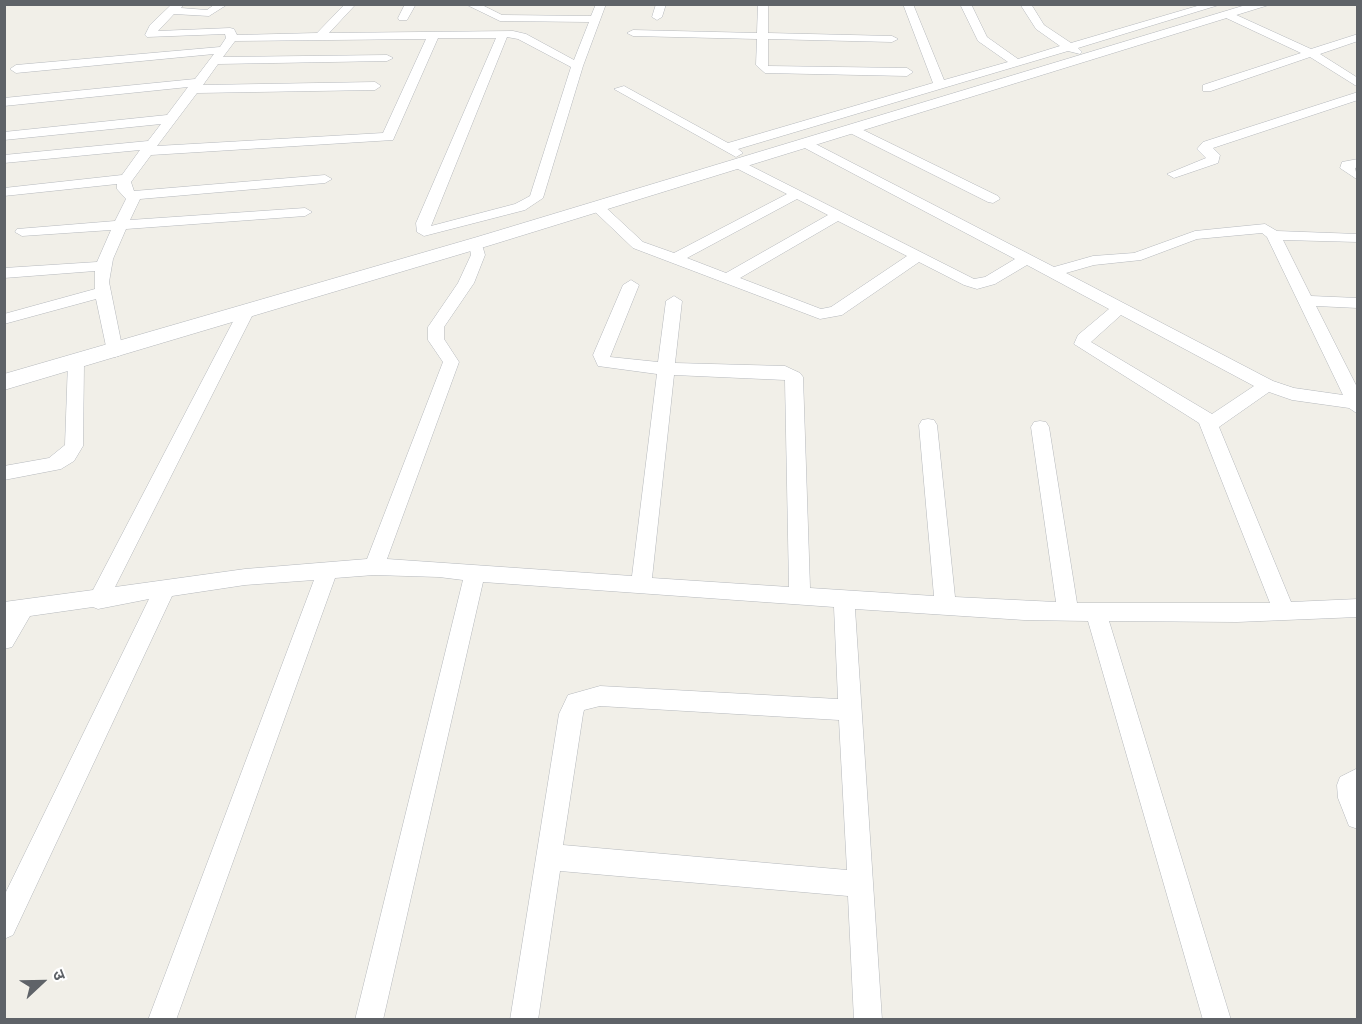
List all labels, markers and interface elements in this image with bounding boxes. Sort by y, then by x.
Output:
north arrow [12,952,72,1012]
text: उ [50,968,69,983]

